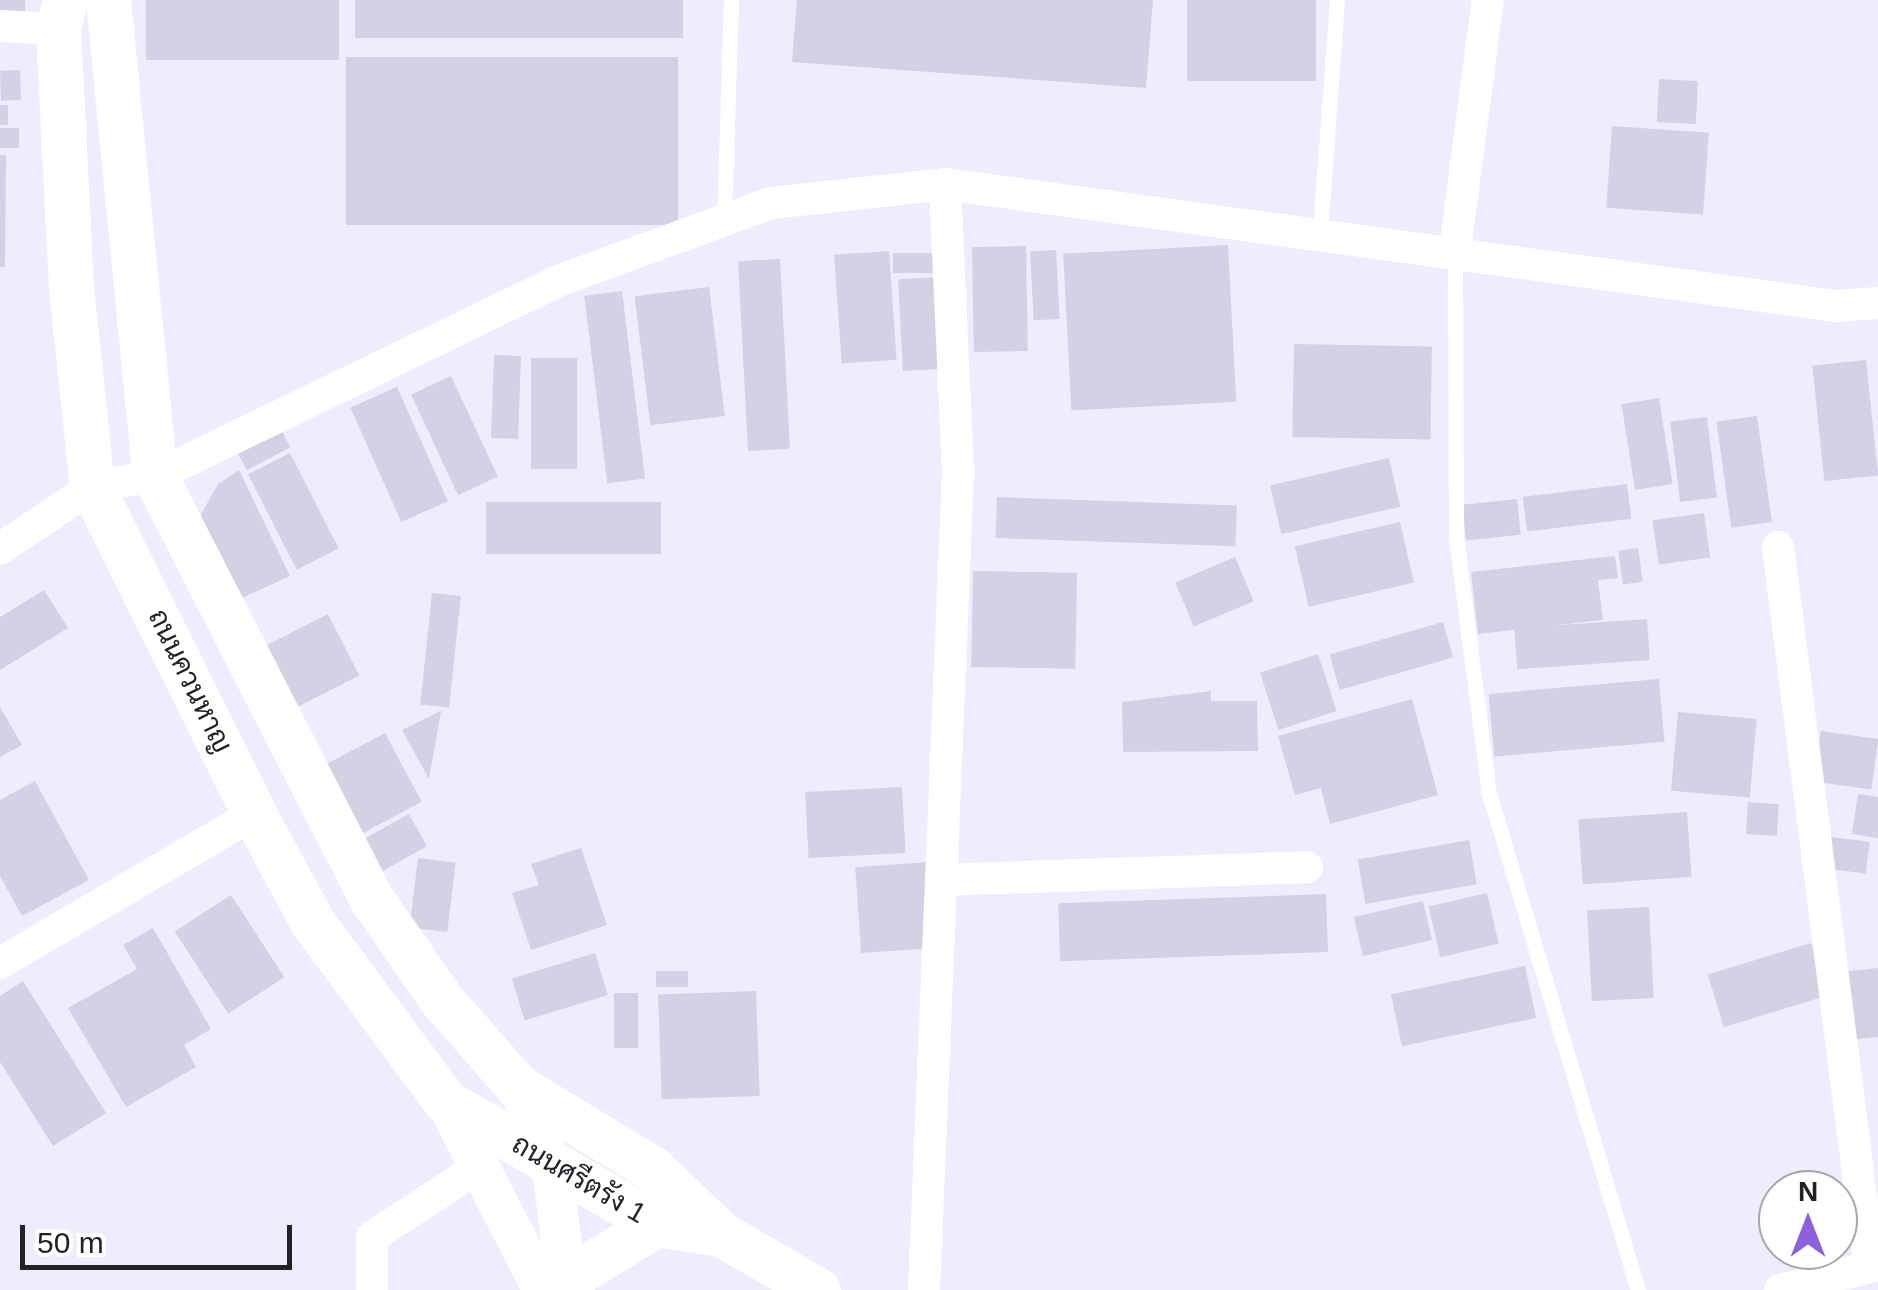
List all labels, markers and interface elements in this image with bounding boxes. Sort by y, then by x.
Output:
street label: ถนนควนหาญ [141,604,239,758]
street label: ถนนศรีตรัง 1 [506,1127,652,1231]
north arrow [1758,1170,1858,1270]
text: N [1798,1176,1818,1207]
scale bar [25,1205,298,1267]
text: 50 m [37,1226,104,1259]

